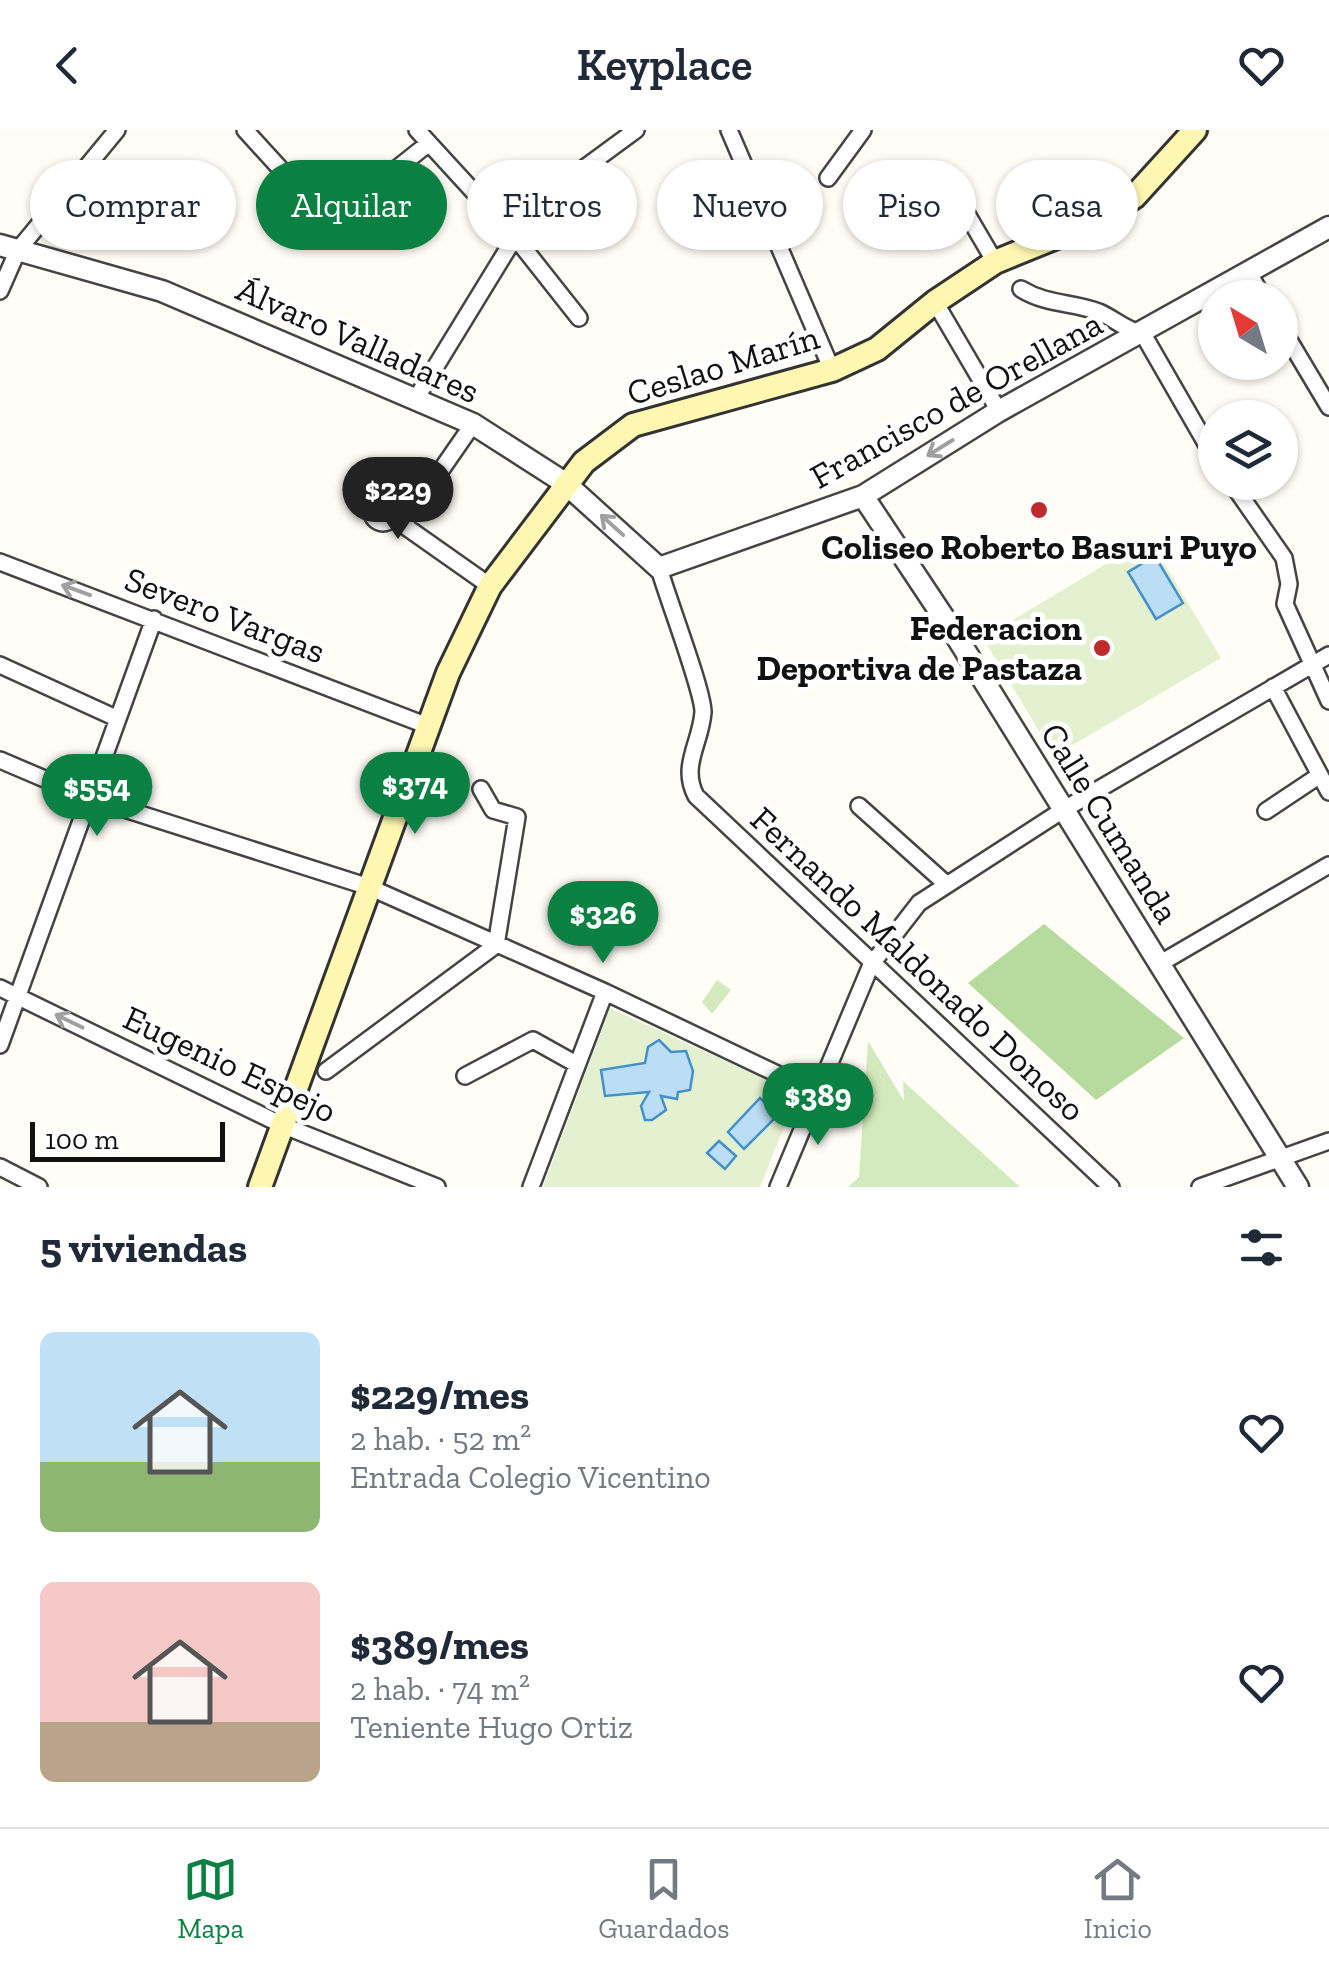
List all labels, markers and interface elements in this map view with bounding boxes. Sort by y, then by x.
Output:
icon: back [40,38,95,93]
text: Keyplace [576,38,753,92]
icon: heart [1234,38,1289,93]
chip: Comprar [30,160,236,250]
chip: Alquilar [256,160,447,250]
chip: Filtros [467,160,637,250]
chip: Nuevo [657,160,823,250]
chip: Piso [843,160,976,250]
chip: Casa [996,160,1138,250]
street label: Álvaro Valladares [230,268,486,412]
north arrow [1198,280,1298,380]
map controls [1198,280,1298,500]
street label: Francisco de Orellana [803,302,1109,498]
street label: Ceslao Marín [622,316,824,414]
button: layers [1198,400,1298,500]
one-way arrow [926,437,955,458]
pin: $229 [339,457,457,542]
text: $229 [364,470,432,508]
marker: Coliseo Roberto Basuri Puyo [1028,499,1050,521]
one-way arrow [600,514,625,537]
place label: Coliseo Roberto Basuri Puyo [821,526,1257,568]
street label: Severo Vargas [119,558,331,672]
one-way arrow [61,580,92,598]
place label: Federacion Deportiva de Pastaza [756,607,1082,689]
marker: Federacion Deportiva de Pastaza [1091,637,1113,659]
street label: Calle Cumanda [1032,715,1188,931]
pin: $374 [356,752,474,837]
pin: $554 [38,754,156,839]
text: $374 [382,765,448,803]
text: $554 [63,767,131,805]
street label: Fernando Maldonado Donoso [742,798,1094,1130]
pin: $326 [544,881,662,966]
text: $326 [569,894,637,932]
street label: Eugenio Espejo [117,996,343,1132]
one-way arrow [55,1010,85,1029]
pin: $389 [759,1063,877,1148]
text: $389 [784,1076,852,1114]
scale bar [30,1117,225,1162]
text: 100 m [45,1123,119,1156]
icon: filters [1234,1220,1289,1275]
text: 5 viviendas [40,1222,247,1273]
text: $229/mes [350,1369,529,1420]
icon: home [120,1372,240,1492]
icon: heart [1234,1405,1289,1460]
text: 2 hab. · 52 m² [350,1420,531,1458]
text: Entrada Colegio Vicentino [350,1458,711,1496]
text: $389/mes [350,1619,529,1670]
icon: home [120,1622,240,1742]
icon: heart [1234,1655,1289,1710]
text: 2 hab. · 74 m² [350,1670,530,1708]
text: Teniente Hugo Ortiz [350,1708,633,1746]
tab: Mapa [177,1852,244,1945]
tab: Guardados [598,1852,730,1945]
tab: Inicio [1084,1852,1152,1945]

